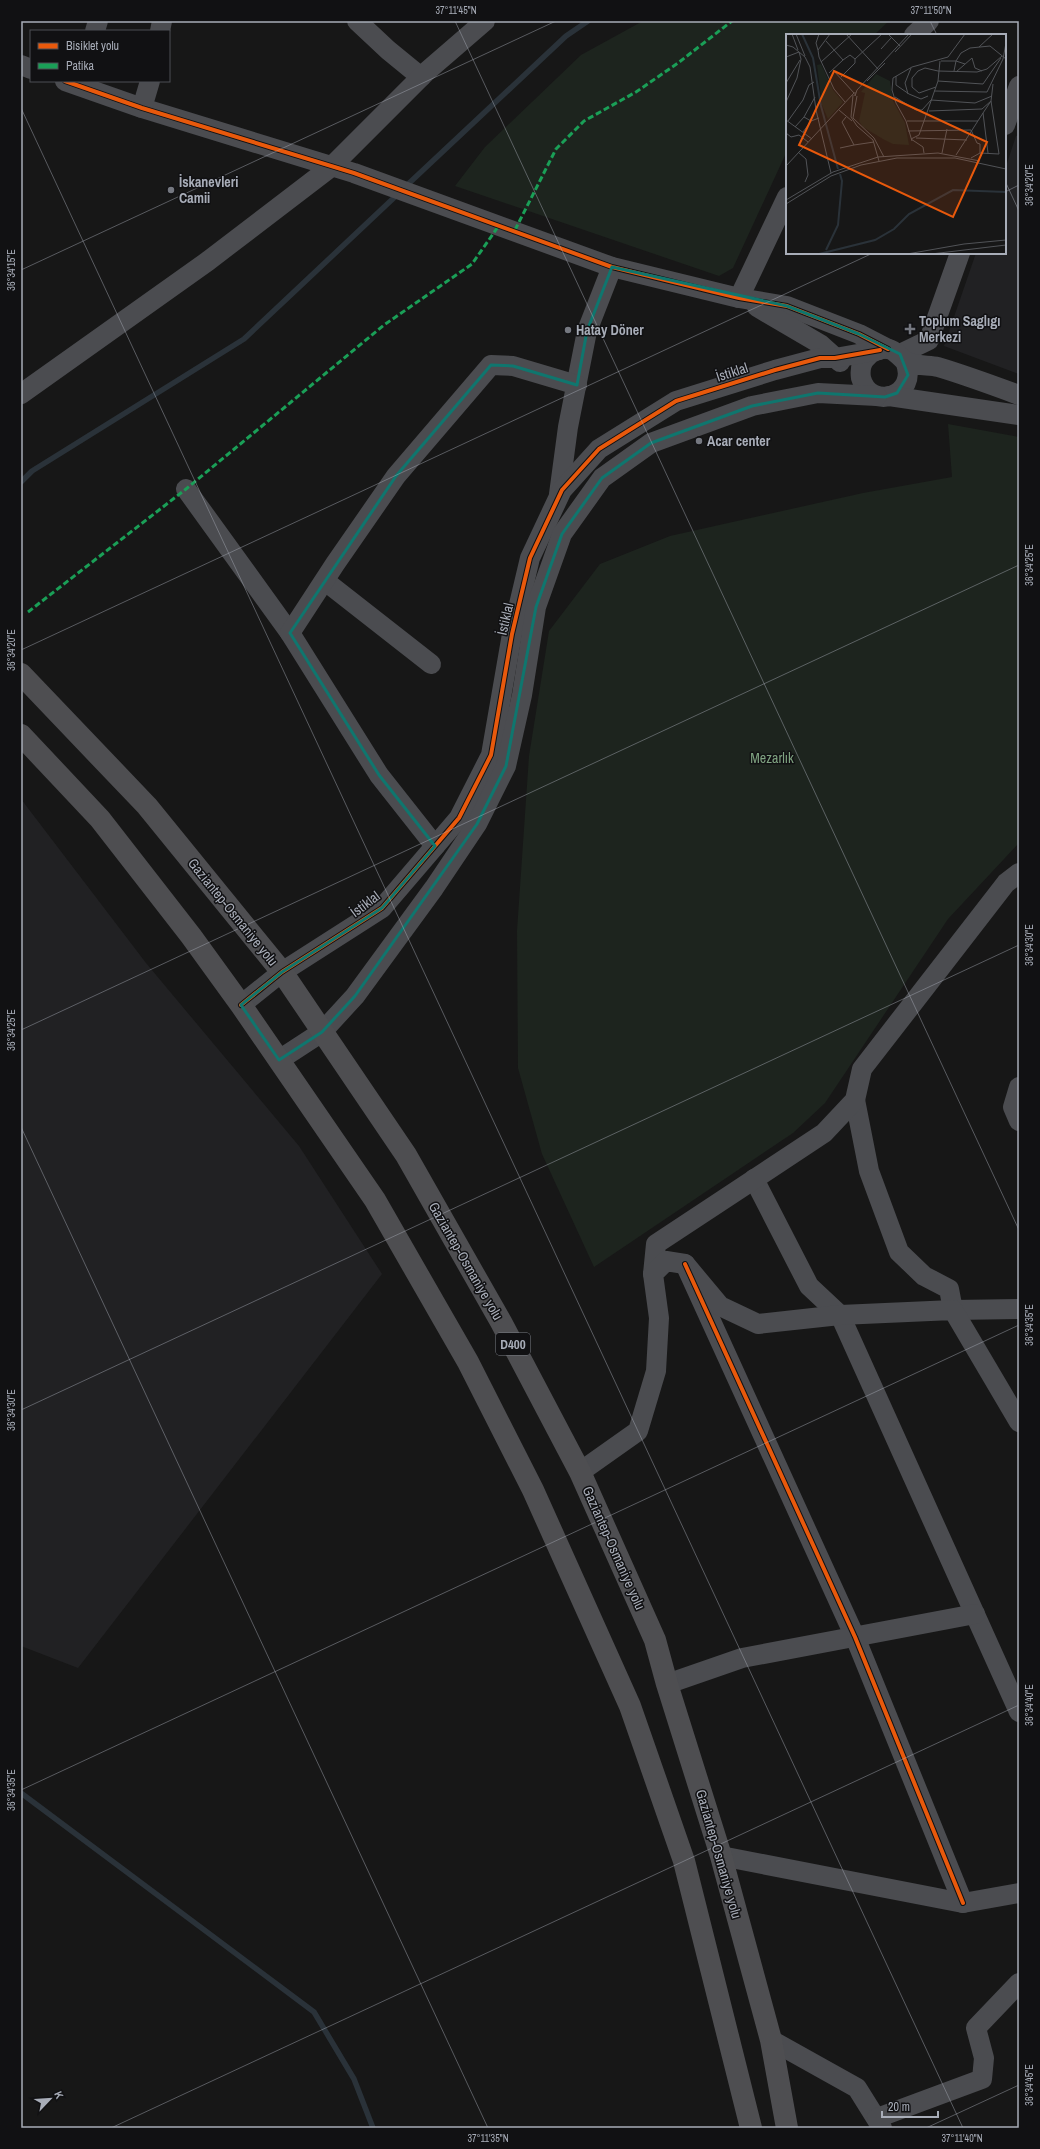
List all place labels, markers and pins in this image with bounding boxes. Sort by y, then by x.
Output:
place label: İskanevleri Camii [179,173,238,207]
marker: İskanevleri Camii [166,185,176,195]
place label: Toplum Saglıgı Merkezi [919,312,1000,346]
place label: Hatay Döner [576,321,644,339]
marker: Toplum Saglıgı Merkezi [904,323,916,335]
marker: Hatay Döner [563,325,573,335]
place label: Acar center [707,432,771,450]
marker: Acar center [694,436,704,446]

